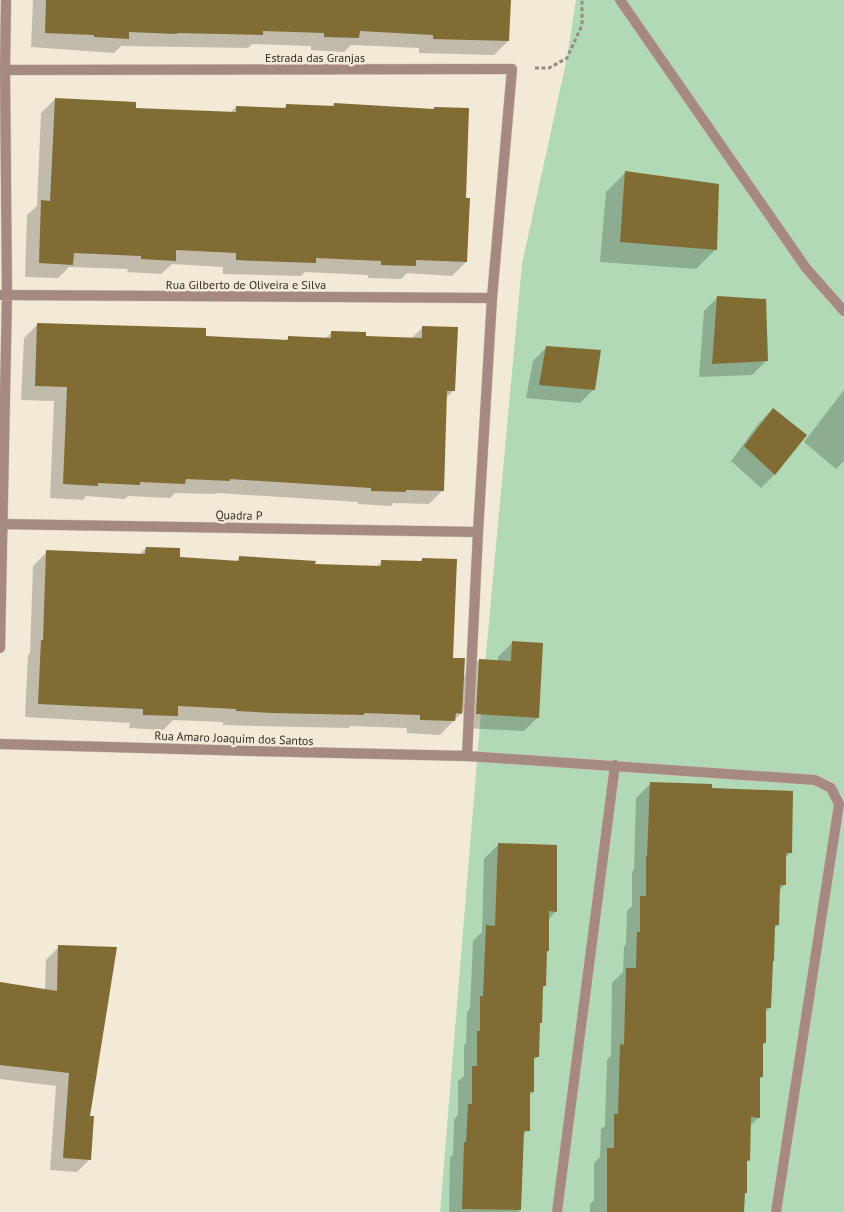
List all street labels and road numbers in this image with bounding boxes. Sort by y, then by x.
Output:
street label: Estrada das Granjas [265,50,365,65]
street label: Rua Gilberto de Oliveira e Silva [166,277,326,292]
street label: Quadra P [215,507,263,523]
street label: Rua Amaro Joaquim dos Santos [154,728,314,748]

